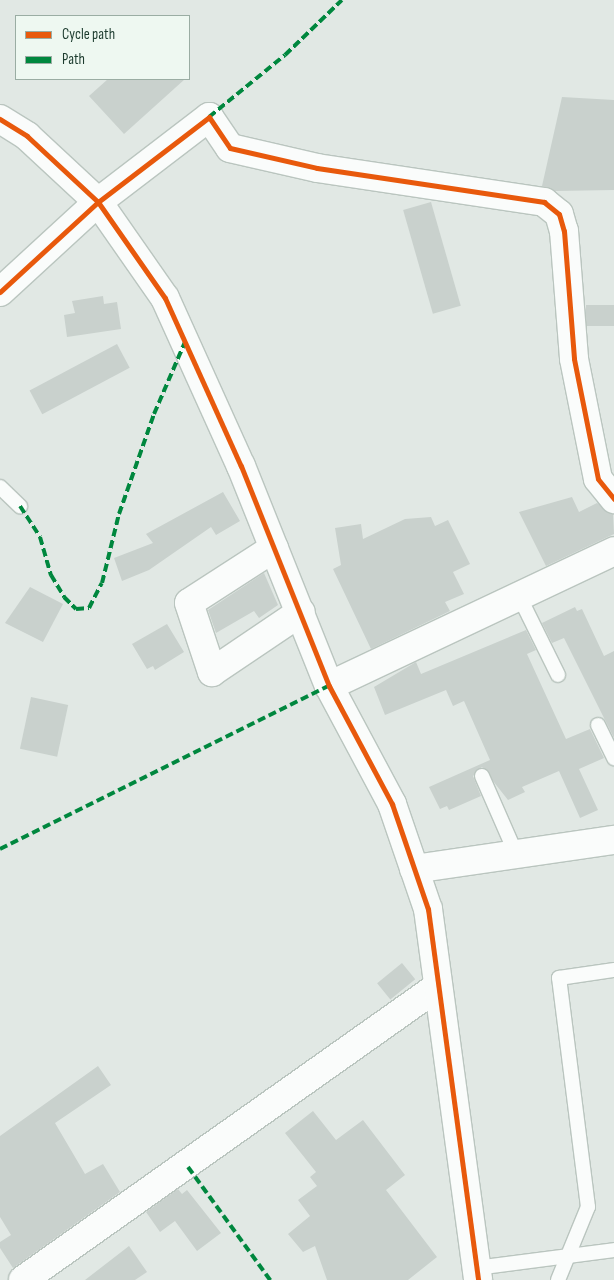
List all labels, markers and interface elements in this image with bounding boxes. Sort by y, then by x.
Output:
legend [15,15,190,80]
text: Cycle path [62,25,115,44]
text: Path [62,50,85,69]

